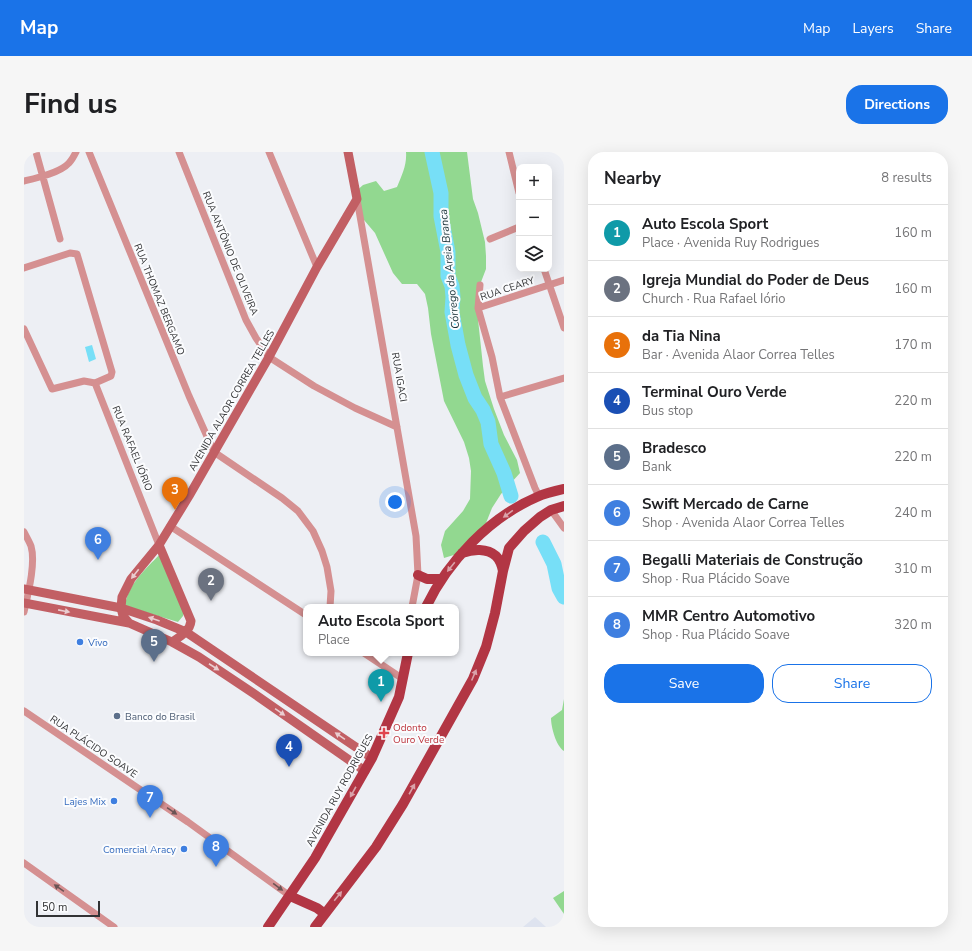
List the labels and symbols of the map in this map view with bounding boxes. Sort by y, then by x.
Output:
street label: RUA ANTÔNIO DE OLIVEIRA [199,189,262,318]
water label: Córrego da Areia Branca [436,208,463,330]
street label: RUA THOMAZ BERGAMO [130,241,188,358]
street label: RUA CEARY [478,273,537,304]
street label: AVENIDA ALAOR CORREA TELLES [186,327,278,474]
street label: RUA IGACI [388,351,410,403]
street label: RUA RAFAEL IÓRIO [109,404,156,493]
pin: 3 [162,477,188,510]
your location [385,492,405,512]
one-way arrow [503,509,513,517]
pin: 6 [85,527,111,560]
one-way arrow [447,561,456,572]
pin: 2 [198,568,224,601]
one-way arrow [131,569,140,580]
one-way arrow [58,608,70,614]
one-way arrow [147,616,159,622]
pin: 5 [141,629,167,662]
place label: Vivo [87,636,108,650]
marker: Vivo [75,637,85,647]
one-way arrow [209,663,219,671]
pin: 1 [368,669,394,702]
one-way arrow [471,669,478,681]
one-way arrow [275,708,285,716]
place label: Banco do Brasil [125,710,195,724]
marker: Banco do Brasil [112,711,122,721]
street label: RUA PLÁCIDO SOAVE [47,712,140,781]
place label: Odonto Ouro Verde [393,721,444,747]
marker: Odonto Ouro Verde [378,727,390,739]
street label: AVENIDA RUY RODRIGUES [303,732,377,849]
one-way arrow [334,732,345,740]
pin: 4 [276,734,302,767]
one-way arrow [408,783,415,795]
pin: 7 [137,785,163,818]
one-way arrow [350,786,357,798]
place label: Lajes Mix [64,795,107,809]
marker: Lajes Mix [109,796,119,806]
one-way arrow [167,807,177,815]
pin: 8 [203,834,229,867]
place label: Comercial Aracy [103,843,177,857]
marker: Comercial Aracy [179,844,189,854]
one-way arrow [272,883,283,891]
one-way arrow [54,884,65,892]
one-way arrow [334,890,343,901]
scale bar [36,899,100,918]

